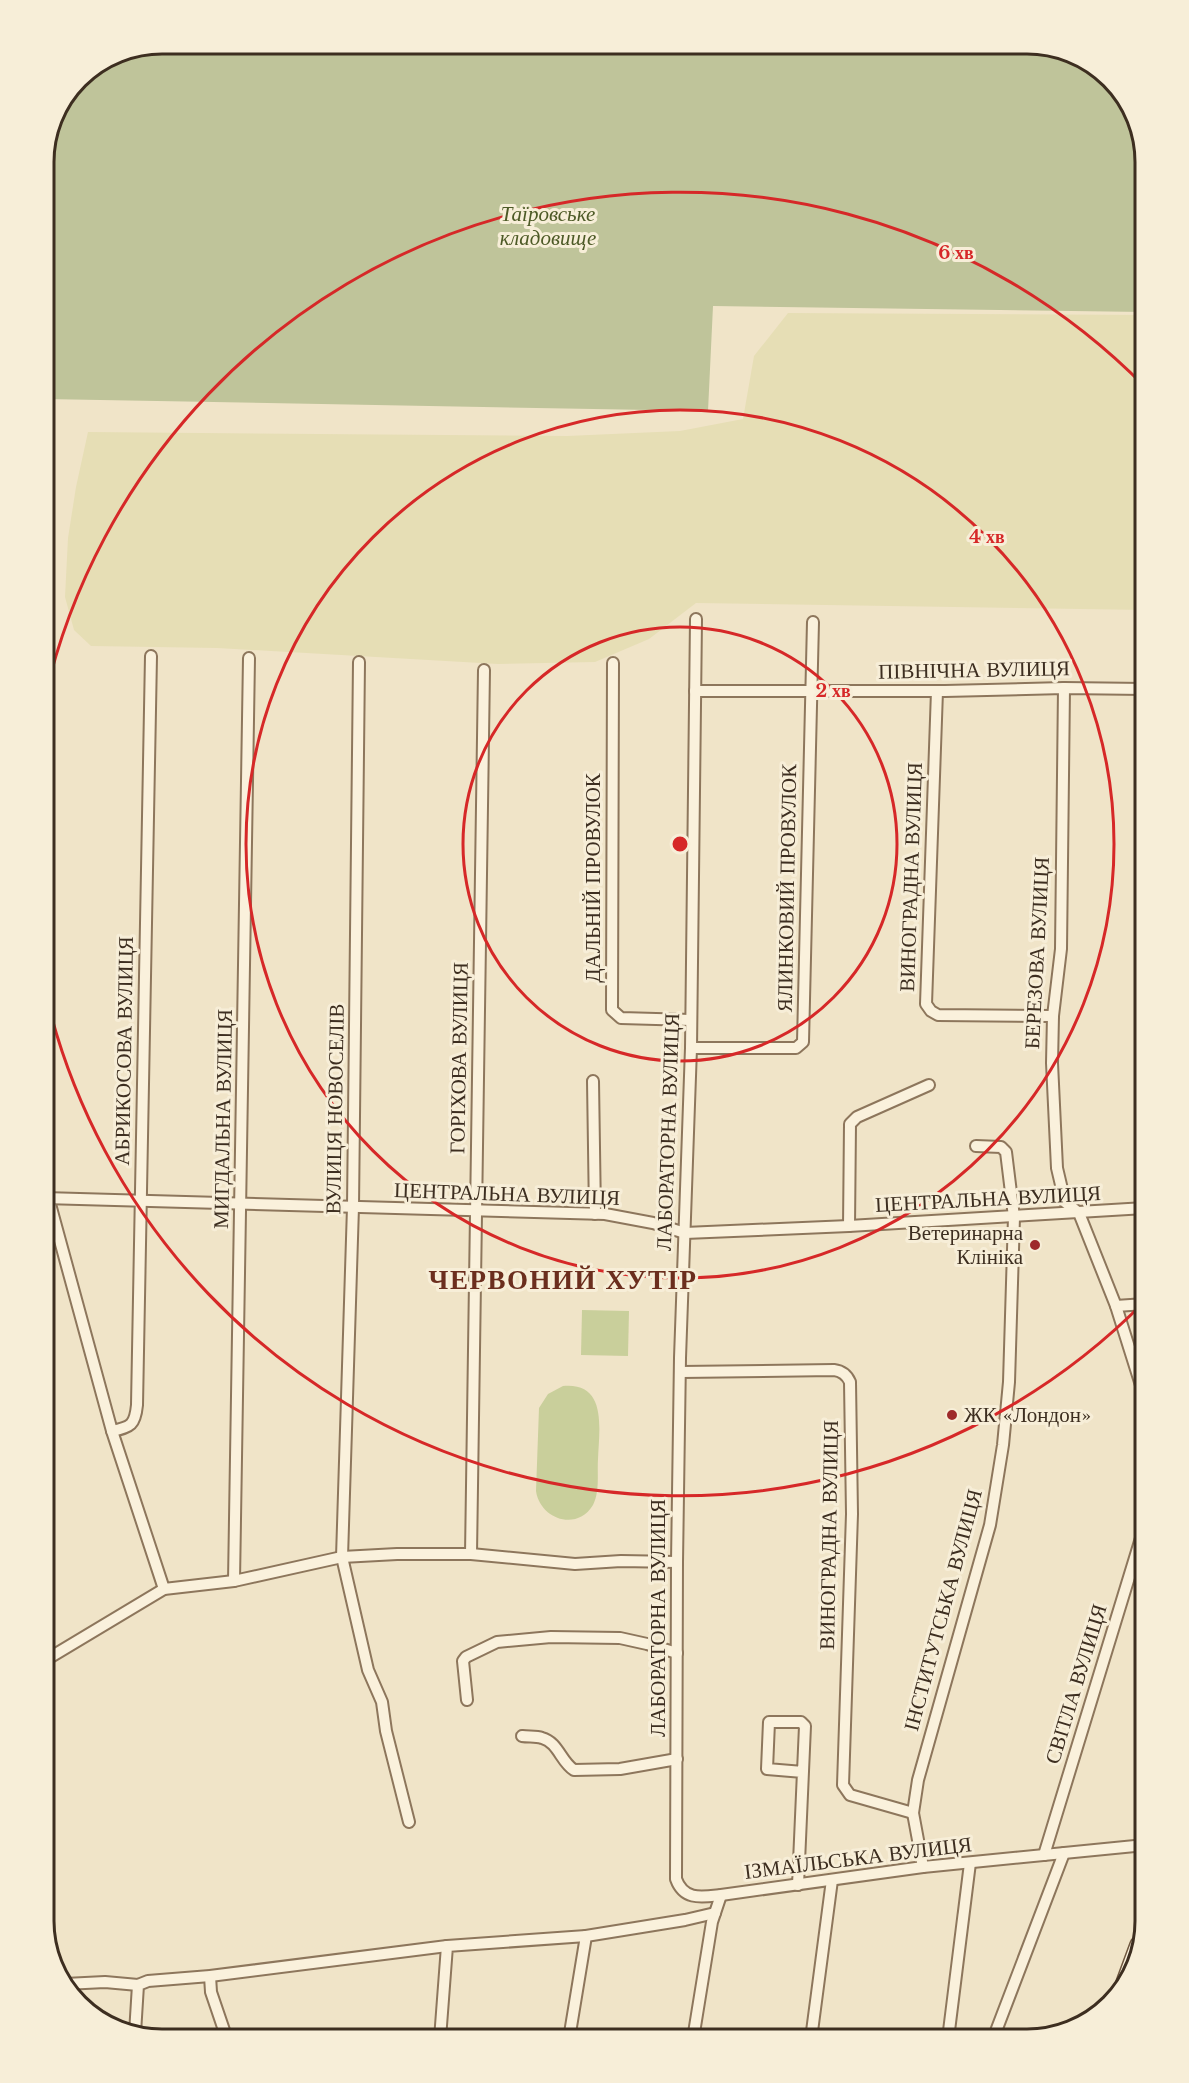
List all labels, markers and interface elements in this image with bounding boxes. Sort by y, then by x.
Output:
park label: Таїровське кладовище [500,201,596,251]
text: 6 хв [938,242,974,264]
text: 4 хв [969,526,1005,548]
street label: ПІВНІЧНА ВУЛИЦЯ [878,655,1070,685]
text: 2 хв [815,680,851,702]
street label: ВИНОГРАДНА ВУЛИЦЯ [894,762,928,992]
street label: ЯЛИНКОВИЙ ПРОВУЛОК [772,763,802,1012]
street label: ДАЛЬНІЙ ПРОВУЛОК [580,772,606,983]
centre of rings [670,834,690,854]
street label: БЕРЕЗОВА ВУЛИЦЯ [1019,856,1055,1050]
street label: АБРИКОСОВА ВУЛИЦЯ [109,936,139,1166]
street label: ГОРІХОВА ВУЛИЦЯ [444,962,474,1154]
street label: ВУЛИЦЯ НОВОСЕЛІВ [320,1003,350,1215]
street label: МИГДАЛЬНА ВУЛИЦЯ [208,1009,238,1229]
street label: ЛАБОРАТОРНА ВУЛИЦЯ [651,1013,685,1251]
street label: ЦЕНТРАЛЬНА ВУЛИЦЯ [394,1177,620,1211]
street label: ЦЕНТРАЛЬНА ВУЛИЦЯ [874,1180,1102,1218]
place label: Ветеринарна Клініка [908,1220,1024,1270]
marker: Ветеринарна Клініка [1028,1238,1042,1252]
district label: ЧЕРВОНИЙ ХУТІР [429,1263,697,1296]
place label: ЖК «Лондон» [964,1402,1091,1428]
marker: ЖК «Лондон» [945,1408,959,1422]
street label: ВИНОГРАДНА ВУЛИЦЯ [814,1420,844,1650]
street label: ІНСТИТУТСЬКА ВУЛИЦЯ [898,1486,988,1734]
street label: ЛАБОРАТОРНА ВУЛИЦЯ [645,1499,671,1737]
street label: СВІТЛА ВУЛИЦЯ [1039,1601,1113,1767]
street label: ІЗМАЇЛЬСЬКА ВУЛИЦЯ [743,1831,973,1885]

